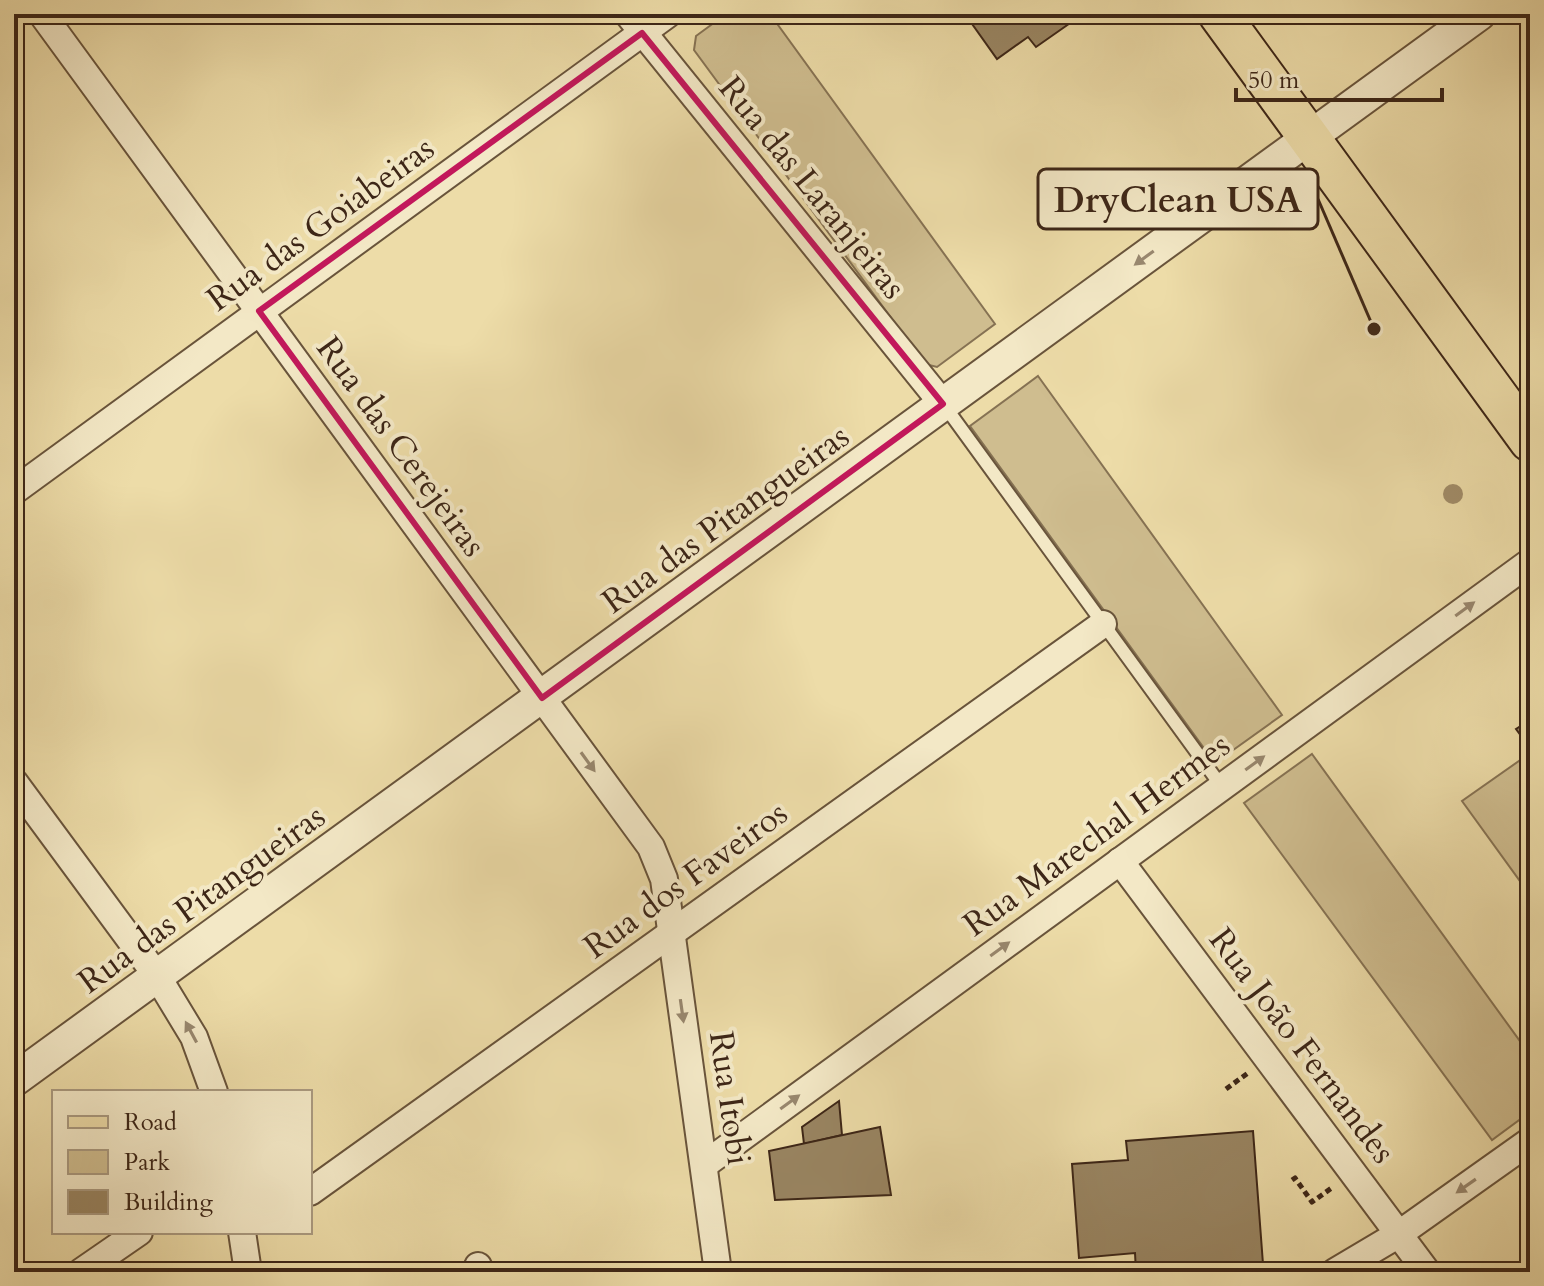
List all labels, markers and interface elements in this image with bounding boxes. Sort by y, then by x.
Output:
scale bar [1236,52,1442,102]
text: 50 m [1248,64,1300,97]
street label: Rua das Laranjeiras [708,67,916,309]
street label: Rua das Goiabeiras [198,126,444,322]
callout: DryClean USA [1038,169,1318,229]
text: DryClean USA [1054,176,1302,225]
one-way arrow [1134,250,1155,266]
street label: Rua das Cerejeiras [306,327,497,566]
street label: Rua das Pitangueiras [593,414,858,624]
one-way arrow [1455,602,1475,618]
street label: Rua Marechal Hermes [954,722,1239,947]
one-way arrow [580,751,595,772]
one-way arrow [1245,755,1265,771]
street label: Rua dos Faveiros [574,790,797,969]
street label: Rua das Pitangueiras [69,794,334,1004]
street label: Rua João Fernandes [1198,918,1406,1173]
one-way arrow [989,942,1010,957]
one-way arrow [676,998,689,1023]
one-way arrow [184,1020,197,1043]
street label: Rua Itobi [698,1028,762,1168]
legend [52,1090,312,1234]
one-way arrow [779,1095,800,1110]
text: Road [124,1106,177,1139]
text: Park [124,1146,170,1179]
one-way arrow [1456,1178,1477,1193]
text: Building [124,1186,214,1219]

